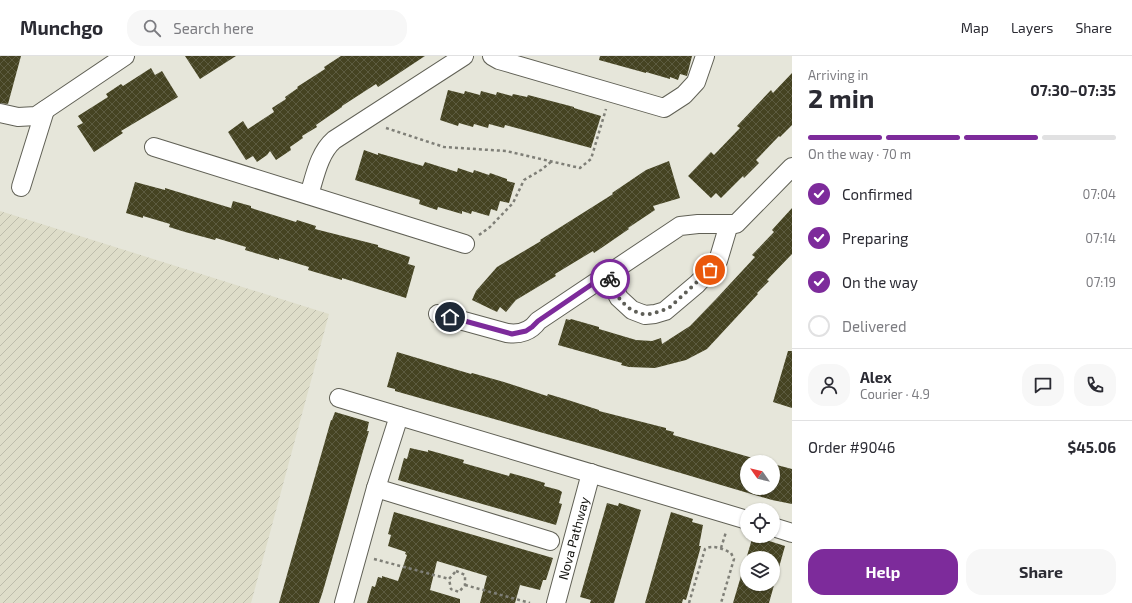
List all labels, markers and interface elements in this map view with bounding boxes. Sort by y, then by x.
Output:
search box [127,10,407,46]
text: Munchgo [20,16,103,39]
icon: search [141,17,163,39]
text: Search here [173,19,254,37]
text: Map [961,19,989,36]
text: Layers [1011,19,1053,36]
text: Share [1075,19,1112,36]
text: Arriving in [808,67,868,83]
text: 07:30–07:35 [1030,81,1116,99]
text: 2 min [808,82,874,113]
text: On the way · 70 m [808,146,911,162]
icon: check [808,183,830,205]
text: Confirmed [842,185,913,203]
text: 07:04 [1083,186,1116,202]
icon: check [808,227,830,249]
text: Preparing [842,229,908,247]
text: 07:14 [1085,230,1116,246]
pin [693,253,727,287]
courier [590,259,630,299]
icon: bag [699,259,721,281]
icon: bike [599,268,621,290]
icon: check [808,271,830,293]
text: On the way [842,273,918,291]
text: 07:19 [1086,274,1116,290]
pin [433,300,467,334]
icon: home [439,306,461,328]
text: Delivered [842,317,907,335]
button: person [808,364,850,406]
button: chat [1022,364,1064,406]
button: phone [1074,364,1116,406]
text: Alex [860,368,892,386]
text: Courier · 4.9 [860,386,930,402]
text: Order #9046 [808,438,895,456]
text: $45.06 [1067,438,1116,456]
north arrow [740,455,780,495]
map controls [740,455,780,591]
street label: Nova Pathway [555,495,592,582]
button: locate [740,503,780,543]
button: Help [808,549,958,595]
button: Share [966,549,1116,595]
button: layers [740,551,780,591]

